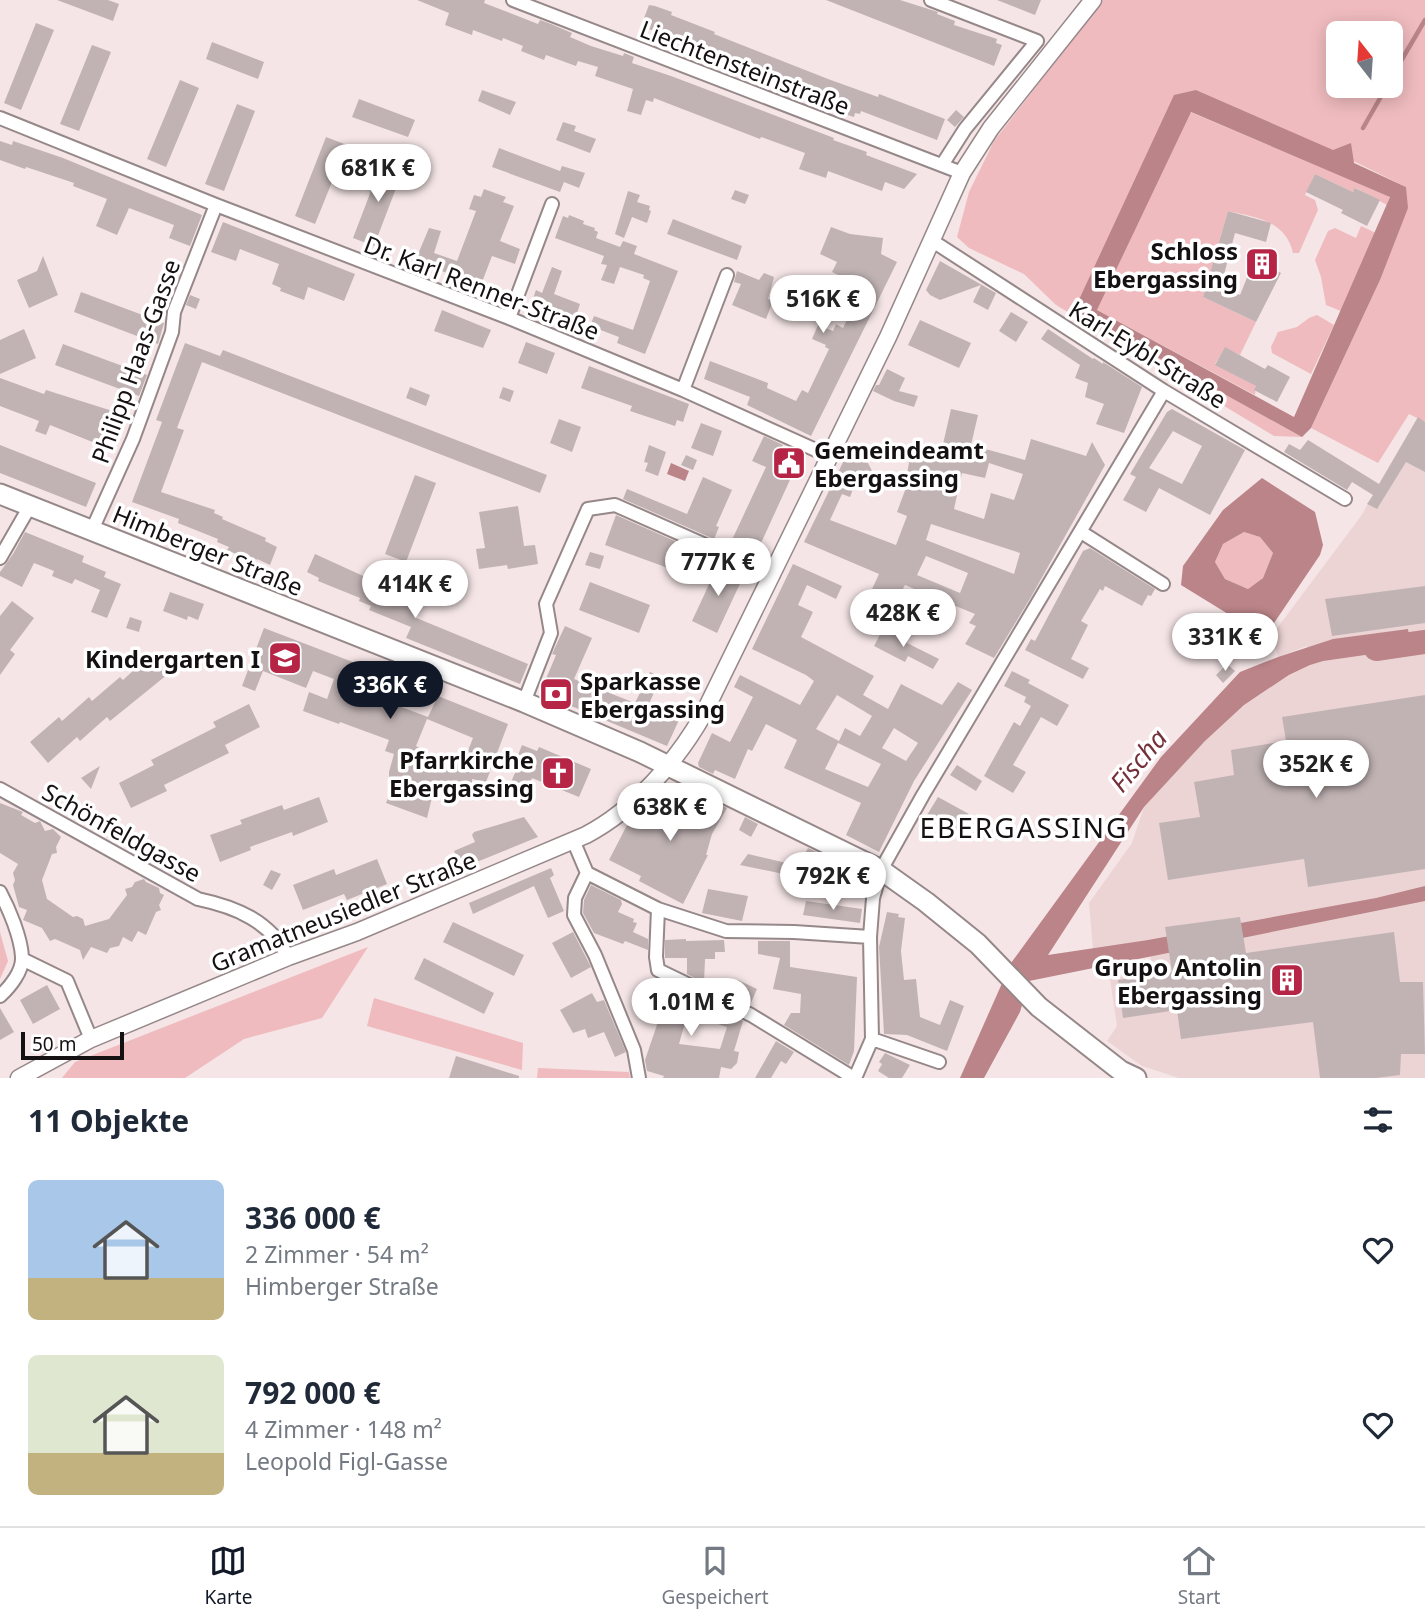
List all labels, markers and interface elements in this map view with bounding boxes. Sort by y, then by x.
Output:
street label: Liechtensteinstraße [635,12,855,122]
north arrow [1326,21,1404,98]
map controls [1326,21,1403,98]
pin: 681K € [321,144,435,204]
text: 681K € [341,151,415,183]
street label: Dr. Karl Renner-Straße [360,227,604,347]
place label: Schloss Ebergassing [1093,234,1238,295]
building icon: Schloss Ebergassing [1243,245,1281,283]
street label: Philipp Haas-Gasse [83,254,187,468]
pin: 516K € [766,276,880,335]
text: 516K € [786,282,860,314]
street label: Karl-Eybl-Straße [1063,292,1233,416]
place label: Gemeindeamt Ebergassing [814,433,984,494]
public building icon: Gemeindeamt Ebergassing [770,444,808,482]
street label: Himberger Straße [108,497,308,603]
pin: 777K € [661,538,775,598]
text: 777K € [681,545,755,577]
pin: 414K € [358,560,472,620]
text: 414K € [378,567,452,599]
pin: 428K € [846,590,960,649]
text: 428K € [866,596,940,628]
pin: 331K € [1168,614,1282,673]
text: 331K € [1188,620,1262,652]
school or university icon: Kindergarten I [266,639,304,677]
place label: Kindergarten I [85,642,260,675]
pin: 336K € [333,662,447,721]
place label: Sparkasse Ebergassing [580,664,725,725]
text: 336K € [353,668,427,700]
bank icon: Sparkasse Ebergassing [537,675,575,713]
water label: Fischa [1101,721,1175,799]
pin: 352K € [1259,740,1373,800]
place label: Pfarrkirche Ebergassing [389,743,534,804]
text: 352K € [1279,747,1353,779]
church icon: Pfarrkirche Ebergassing [539,754,577,792]
street label: Schönfeldgasse [37,775,207,889]
pin: 638K € [613,784,727,843]
text: 638K € [633,790,707,822]
district label: EBERGASSING [920,808,1128,846]
street label: Gramatneusiedler Straße [205,843,481,979]
pin: 792K € [776,852,890,912]
text: 792K € [796,859,870,891]
place label: Grupo Antolin Ebergassing [1094,950,1262,1011]
building icon: Grupo Antolin Ebergassing [1268,961,1306,999]
pin: 1.01M € [626,978,756,1038]
text: 1.01M € [648,985,734,1017]
scale bar [21,1029,124,1061]
text: 50 m [32,1031,76,1057]
text: 11 Objekte [28,1100,189,1141]
icon: filters [1359,1101,1397,1139]
text: 336 000 € [245,1197,381,1238]
icon: home [84,1208,168,1292]
icon: heart [1359,1231,1397,1269]
text: 2 Zimmer · 54 m² [245,1238,429,1270]
text: Himberger Straße [245,1270,439,1302]
text: 792 000 € [245,1372,381,1413]
icon: home [84,1383,168,1467]
icon: heart [1359,1406,1397,1444]
text: 4 Zimmer · 148 m² [245,1413,442,1445]
text: Leopold Figl-Gasse [245,1445,448,1477]
tab: Karte [205,1542,252,1610]
tab: Gespeichert [661,1542,769,1610]
tab: Start [1178,1542,1220,1610]

